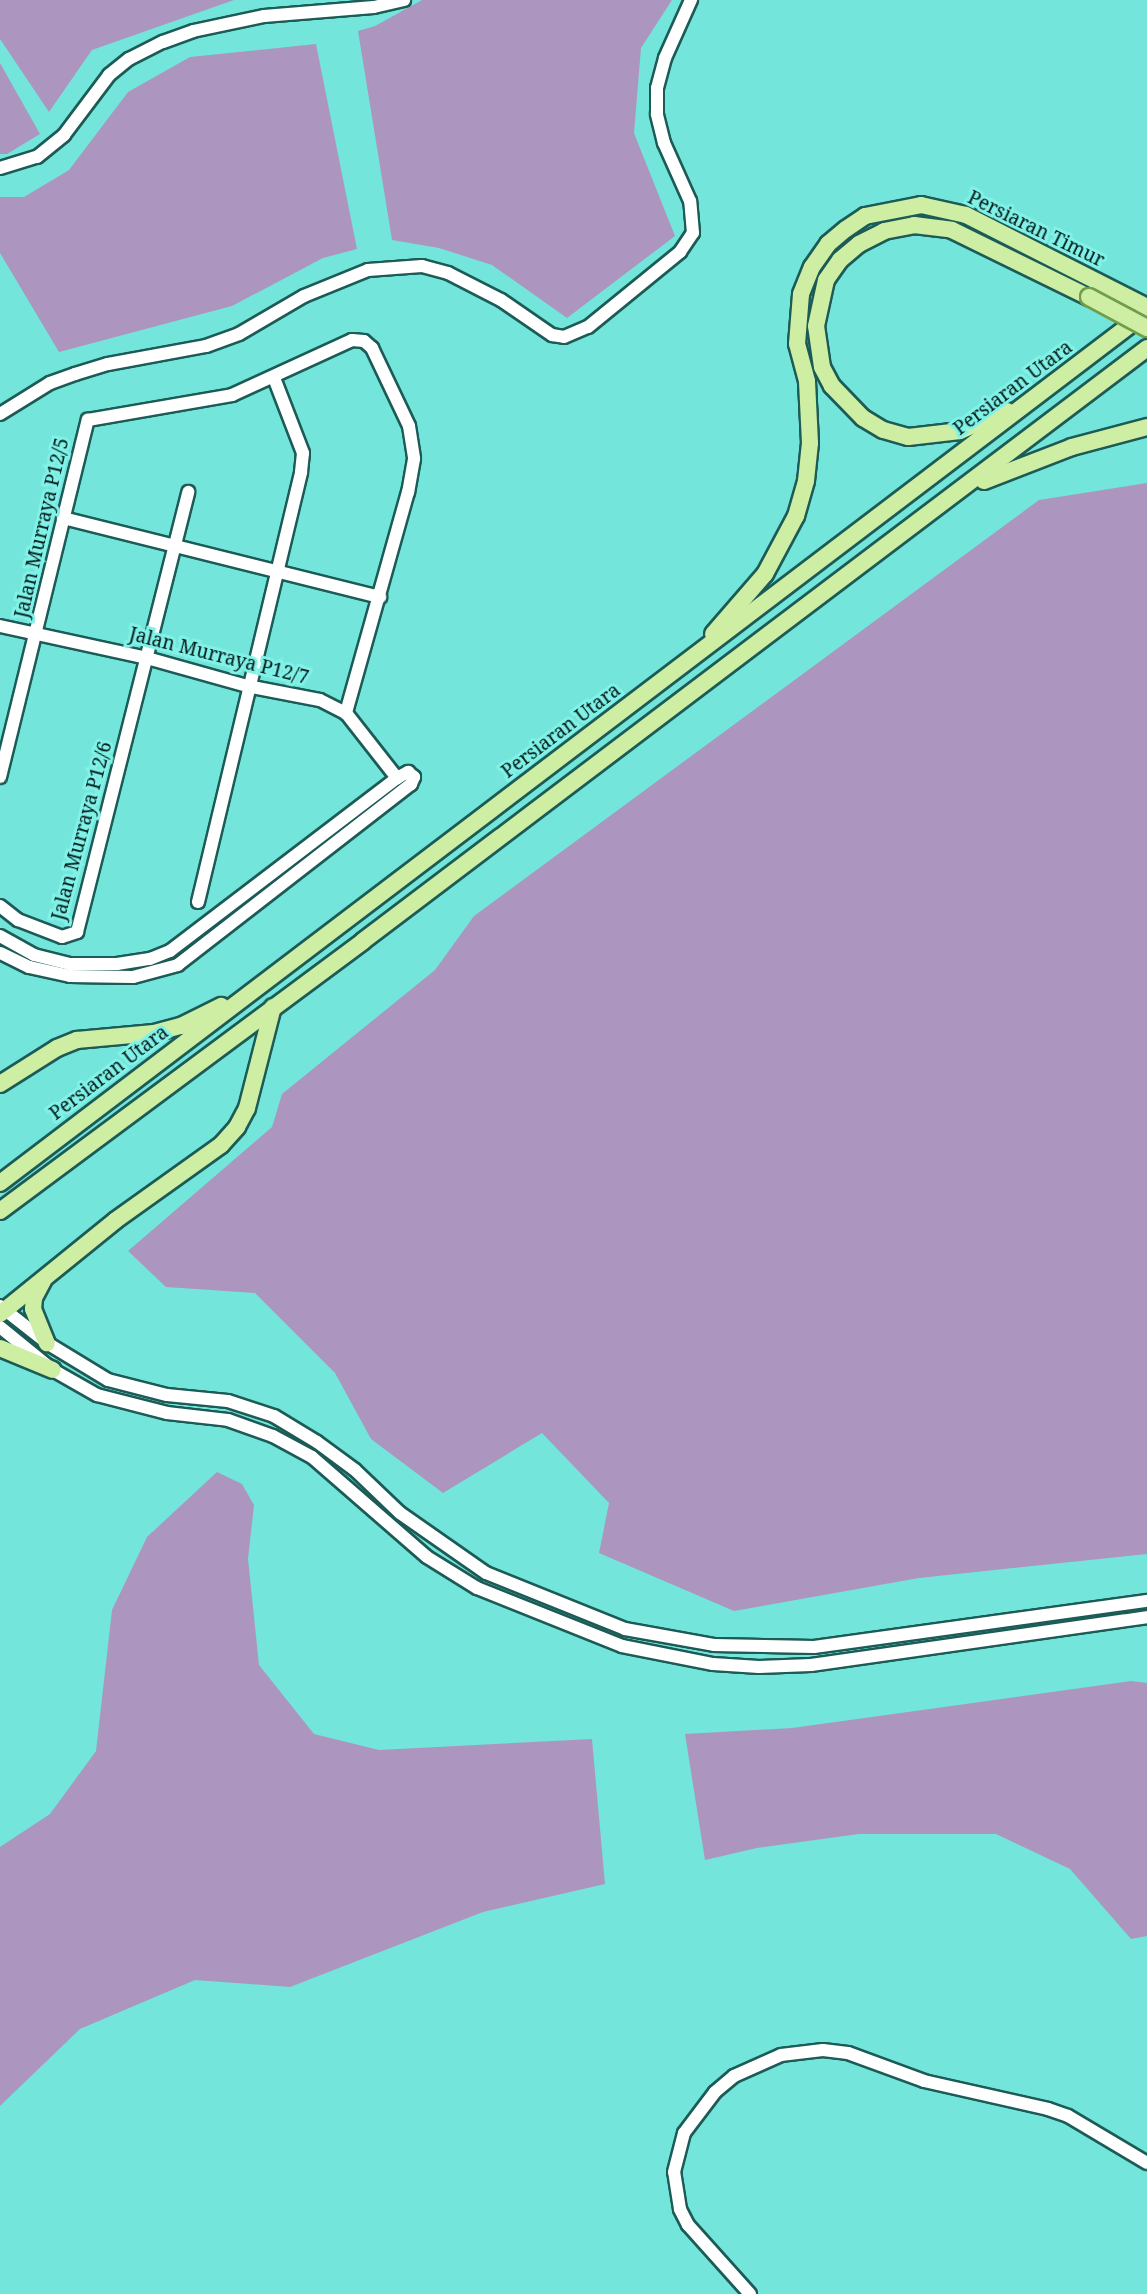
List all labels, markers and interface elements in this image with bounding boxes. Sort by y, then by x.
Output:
street label: Persiaran Timur [964,186,1108,272]
street label: Persiaran Utara [949,336,1077,440]
street label: Jalan Murraya P12/5 [10,436,74,620]
street label: Jalan Murraya P12/7 [127,623,311,689]
street label: Persiaran Utara [497,679,625,783]
street label: Jalan Murraya P12/6 [47,739,117,923]
street label: Persiaran Utara [45,1021,173,1125]

